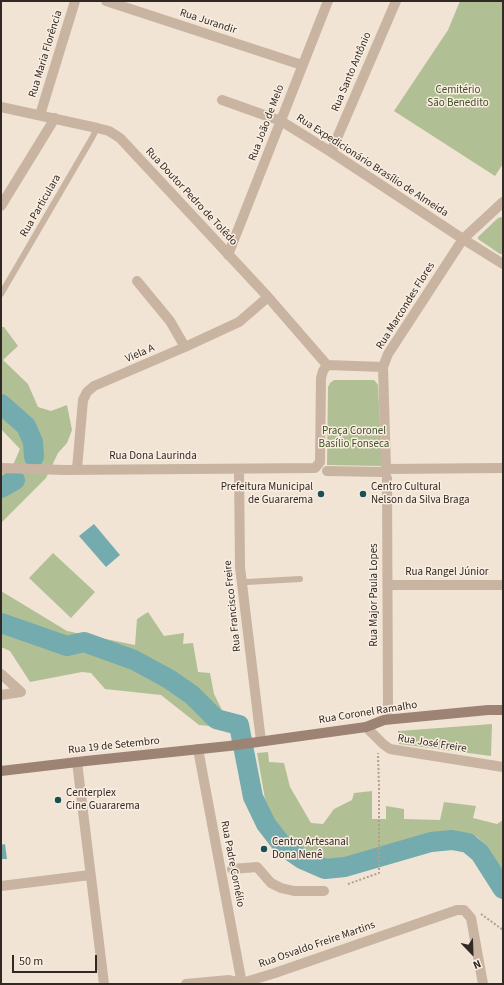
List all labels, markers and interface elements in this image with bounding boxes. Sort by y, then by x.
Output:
street label: Rua Jurandir [178,7,238,37]
street label: Rua Maria Florência [26,9,66,99]
street label: Rua Santo Antônio [329,30,375,114]
street label: Rua João de Melo [246,83,288,163]
park label: Cemitério São Benedito [427,84,489,110]
street label: Rua Expedicionário Brasílio de Almeida [293,112,451,220]
street label: Rua Doutor Pedro de Tolêdo [142,145,240,249]
street label: Rua Particulara [18,172,64,240]
street label: Rua Marcondes Flores [374,260,438,352]
street label: Viela A [123,342,157,366]
park label: Praça Coronel Basílio Fonseca [319,425,389,451]
street label: Rua Dona Laurinda [109,450,197,464]
place label: Prefeitura Municipal de Guararema [221,481,313,507]
place label: Centro Cultural Nelson da Silva Braga [371,481,470,507]
marker: Prefeitura Municipal de Guararema [316,489,326,499]
marker: Centro Cultural Nelson da Silva Braga [358,489,368,499]
street label: Rua Major Paula Lopes [368,543,382,647]
street label: Rua Francisco Freire [222,560,244,652]
street label: Rua Rangel Júnior [405,566,489,580]
street label: Rua Coronel Ramalho [318,699,418,727]
street label: Rua José Freire [397,732,467,756]
street label: Rua 19 de Setembro [68,735,160,757]
place label: Centerplex Cine Guararema [66,787,140,813]
marker: Centerplex Cine Guararema [53,795,63,805]
street label: Rua Padre Cornélio [217,820,247,908]
place label: Centro Artesanal Dona Nenê [272,836,349,862]
marker: Centro Artesanal Dona Nenê [259,844,269,854]
street label: Rua Osvaldo Freire Martins [257,919,377,971]
north arrow [452,933,492,973]
scale bar [14,947,99,973]
text: 50 m [19,953,43,970]
text: N [471,956,483,973]

